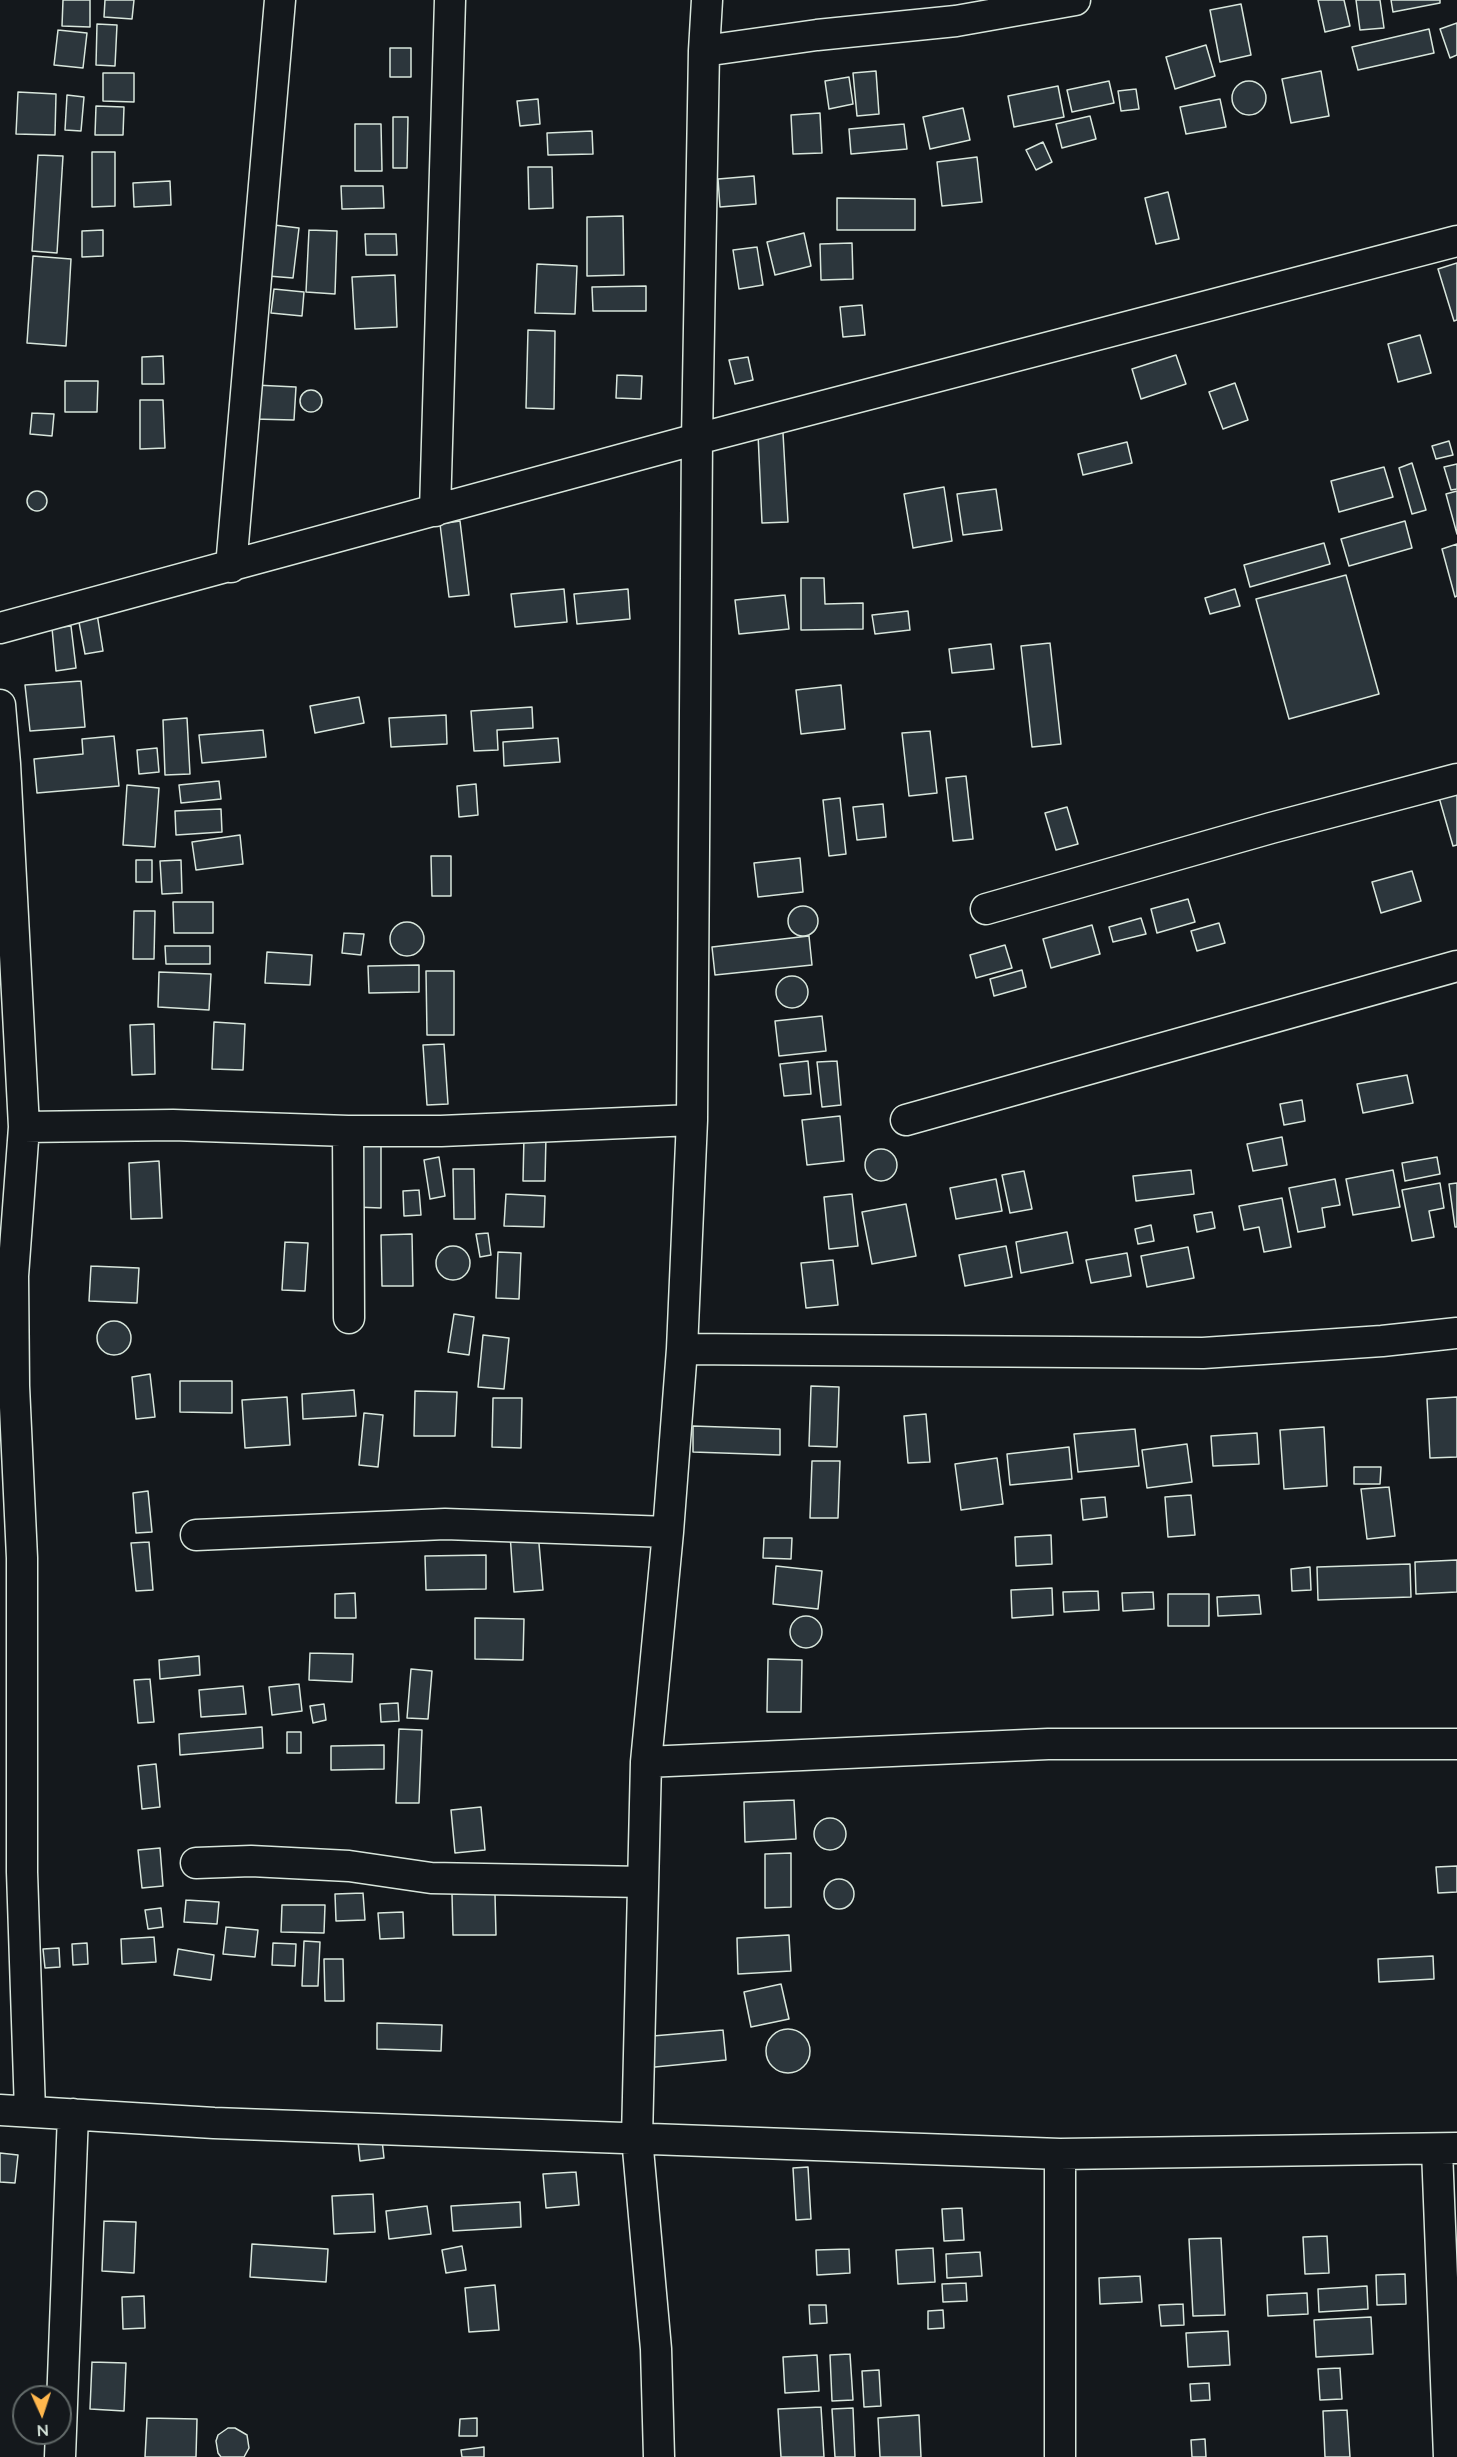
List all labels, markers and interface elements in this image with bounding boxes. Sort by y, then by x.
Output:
north arrow [12,2385,72,2445]
text: N [36,2421,49,2441]

